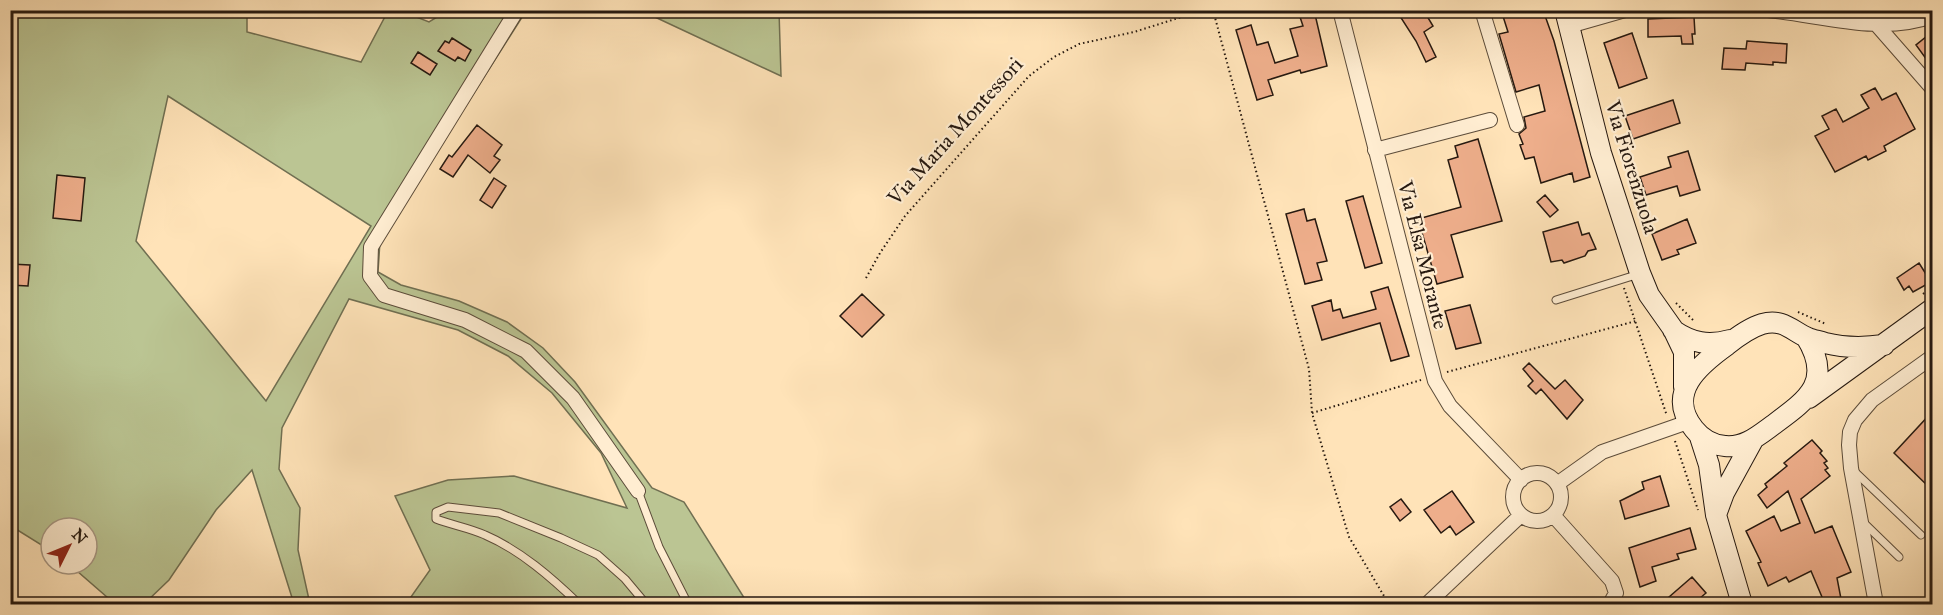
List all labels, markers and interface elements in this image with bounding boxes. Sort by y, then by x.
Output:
street label: Via Maria Montessori [881,51,1029,211]
street label: Via Fiorenzuola [1599,96,1665,237]
street label: Via Elsa Morante [1392,177,1454,332]
north arrow [39,516,99,576]
text: N [68,525,91,548]

